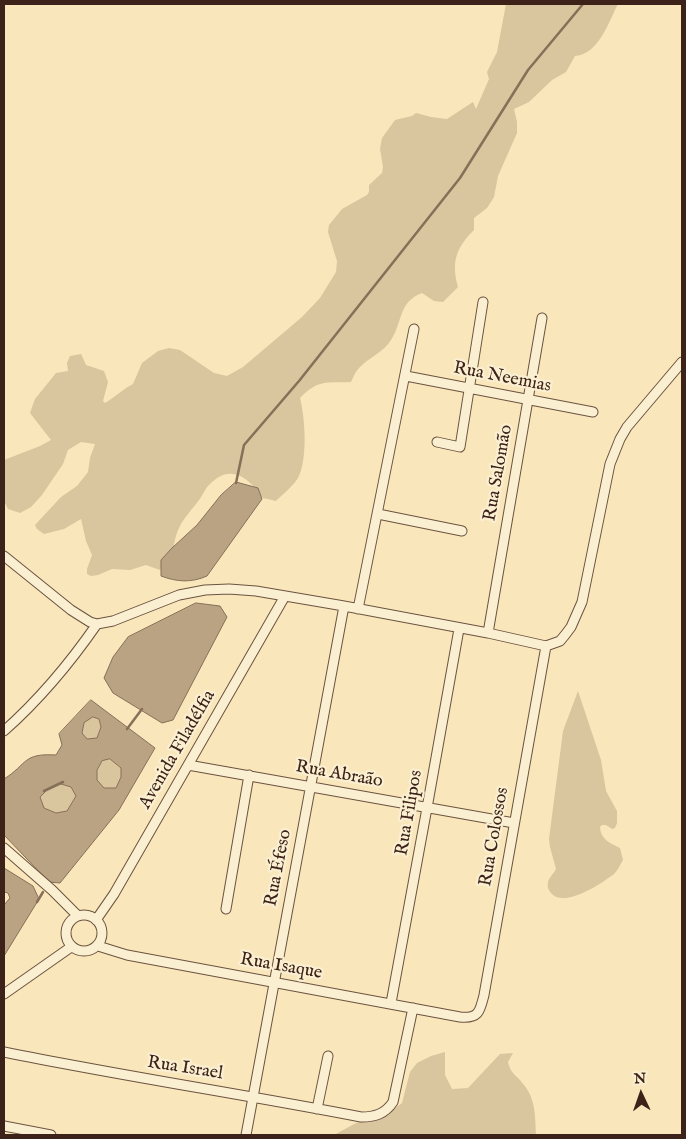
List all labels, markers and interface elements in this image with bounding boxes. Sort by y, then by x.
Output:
street label: Rua Neemias [451,358,553,398]
street label: Rua Salomão [480,423,518,523]
street label: Avenida Filadélfia [135,687,221,813]
street label: Rua Abraão [294,757,384,793]
street label: Rua Filipos [392,769,428,857]
street label: Rua Colossos [476,786,514,888]
street label: Rua Éfeso [261,828,297,908]
street label: Rua Isaque [238,949,324,985]
street label: Rua Israel [146,1052,224,1086]
north arrow [616,1069,666,1119]
text: N [634,1070,647,1088]

